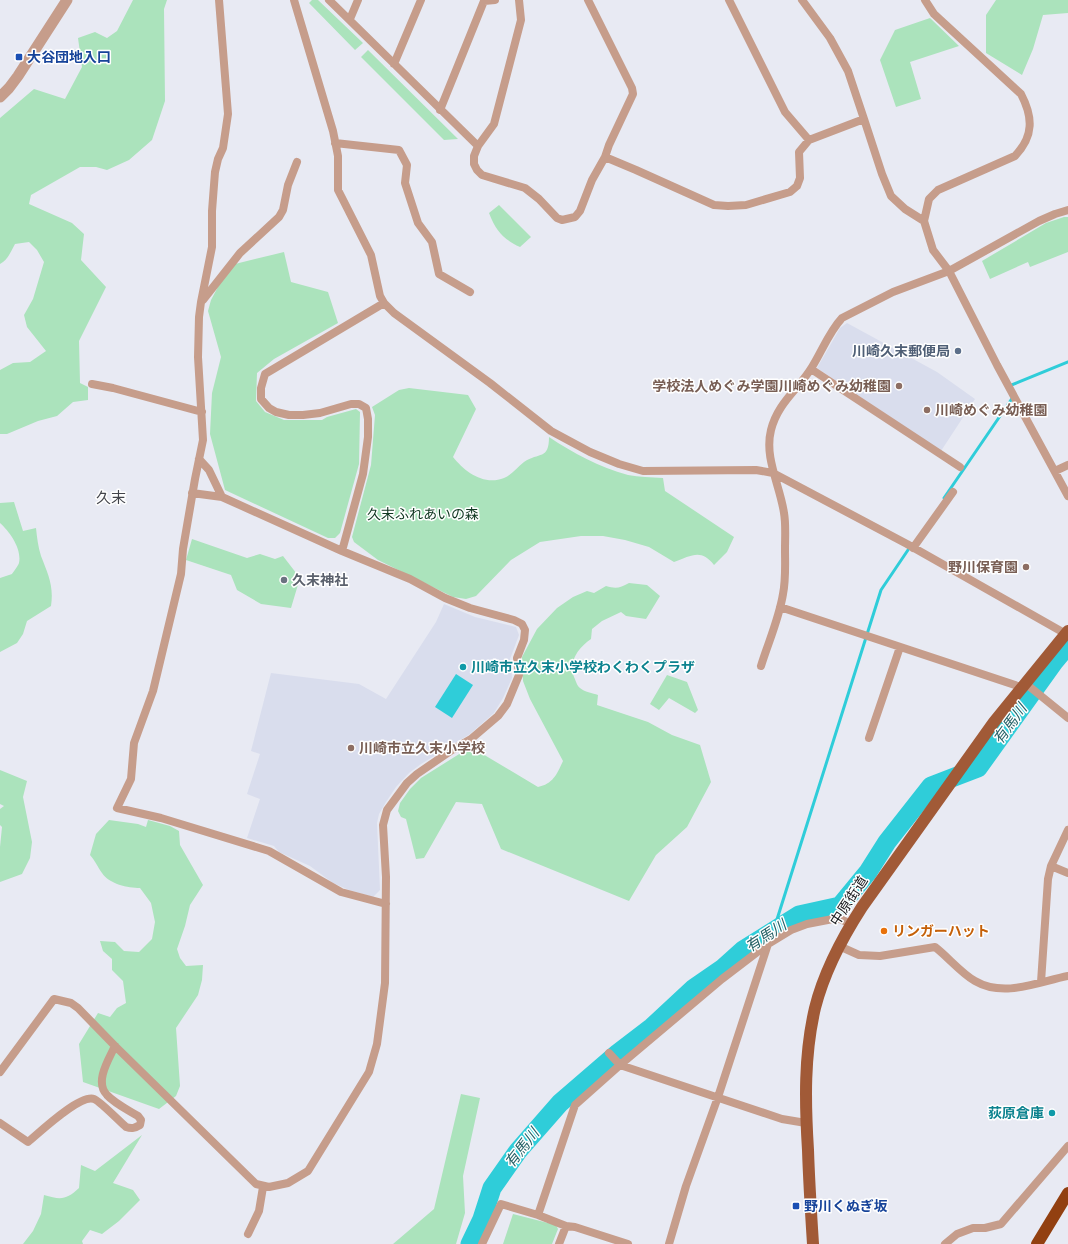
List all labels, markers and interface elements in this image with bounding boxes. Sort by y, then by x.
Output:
place label: 大谷団地入口 [27,49,111,66]
marker: 大谷団地入口 [14,52,24,62]
place label: 川崎久末郵便局 [852,343,950,360]
marker: 川崎久末郵便局 [953,346,963,356]
place label: 学校法人めぐみ学園川崎めぐみ幼稚園 [652,378,891,395]
marker: 学校法人めぐみ学園川崎めぐみ幼稚園 [894,381,904,391]
place label: 川崎めぐみ幼稚園 [935,402,1047,419]
marker: 川崎めぐみ幼稚園 [922,405,932,415]
district label: 久末 [96,489,126,507]
park label: 久末ふれあいの森 [367,506,479,523]
place label: 野川保育園 [948,559,1018,576]
marker: 野川保育園 [1021,562,1031,572]
place label: 久末神社 [292,572,348,589]
marker: 久末神社 [279,575,289,585]
place label: 川崎市立久末小学校わくわくプラザ [471,659,695,676]
marker: 川崎市立久末小学校わくわくプラザ [458,662,468,672]
water label: 有馬川 [989,699,1032,747]
place label: 川崎市立久末小学校 [359,740,485,757]
marker: 川崎市立久末小学校 [346,743,356,753]
street label: 中原街道 [827,873,871,929]
water label: 有馬川 [742,915,791,956]
place label: リンガーハット [892,923,990,940]
marker: リンガーハット [879,926,889,936]
place label: 荻原倉庫 [988,1105,1044,1122]
marker: 荻原倉庫 [1047,1108,1057,1118]
water label: 有馬川 [501,1123,544,1171]
place label: 野川くぬぎ坂 [804,1198,888,1215]
marker: 野川くぬぎ坂 [791,1201,801,1211]

